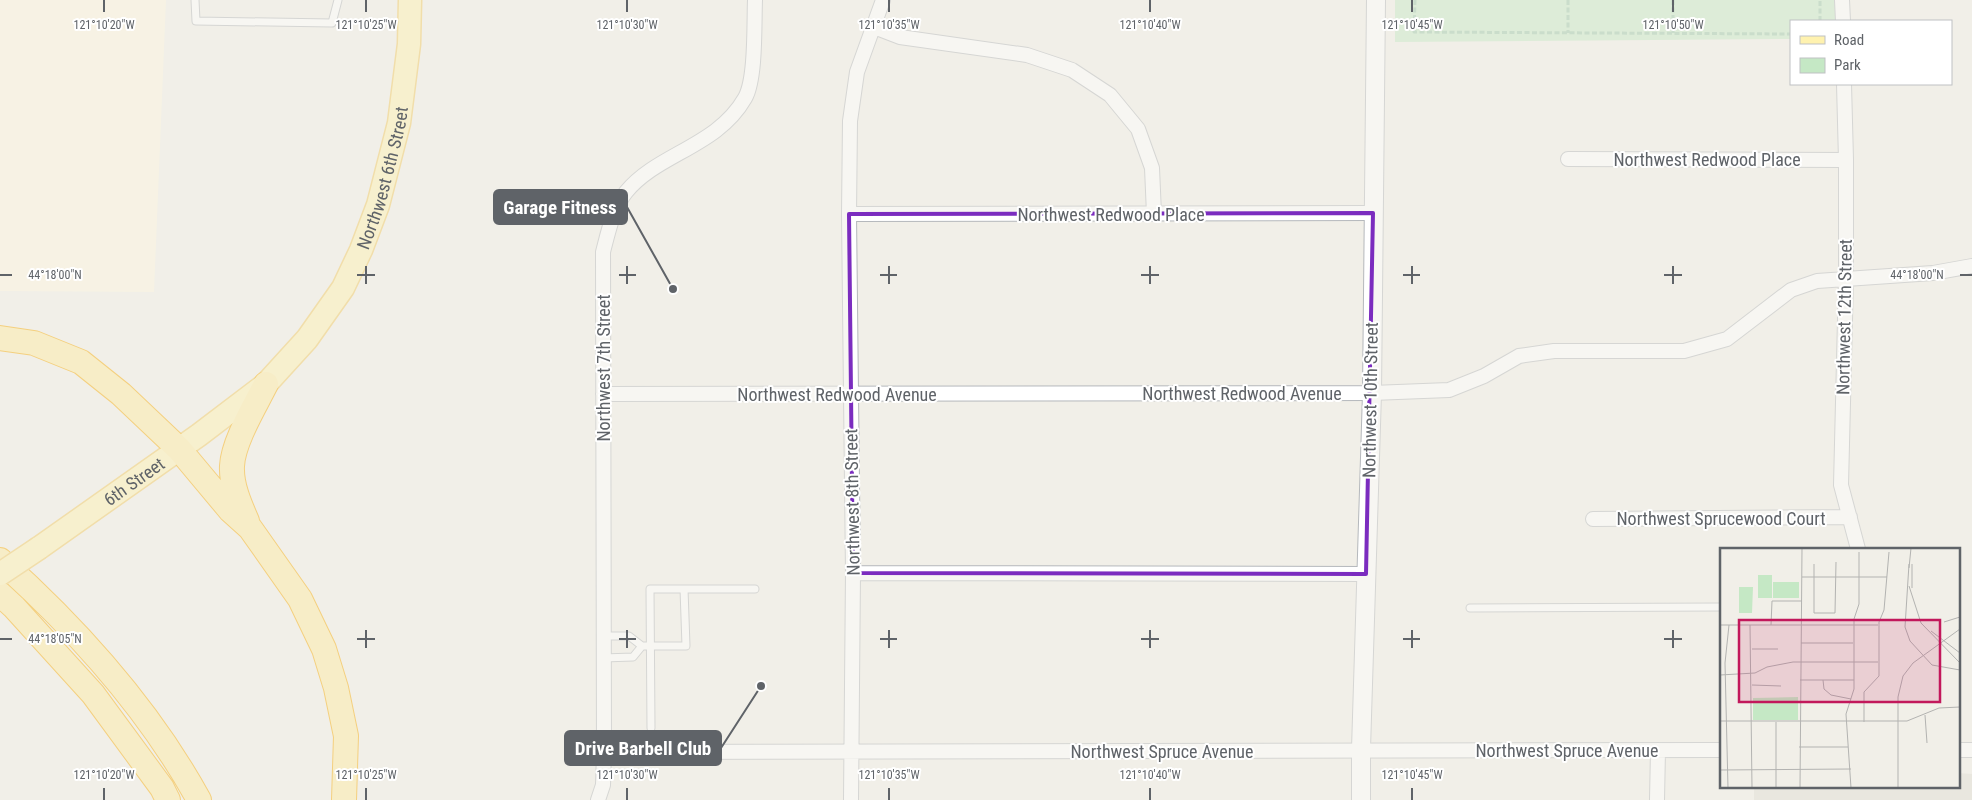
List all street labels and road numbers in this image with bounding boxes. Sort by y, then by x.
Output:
street label: Northwest 6th Street [352,105,411,252]
street label: Northwest Redwood Place [1613,149,1801,170]
street label: Northwest Redwood Place [1017,204,1205,225]
street label: Northwest 12th Street [1832,239,1856,395]
street label: Northwest 7th Street [593,294,614,442]
street label: Northwest 10th Street [1358,322,1382,478]
street label: Northwest Redwood Avenue [1142,383,1342,404]
street label: Northwest Redwood Avenue [737,384,937,405]
street label: Northwest 8th Street [840,428,864,576]
street label: 6th Street [99,453,168,510]
street label: Northwest Sprucewood Court [1616,508,1826,529]
street label: Northwest Spruce Avenue [1475,740,1659,761]
street label: Northwest Spruce Avenue [1070,741,1254,762]

